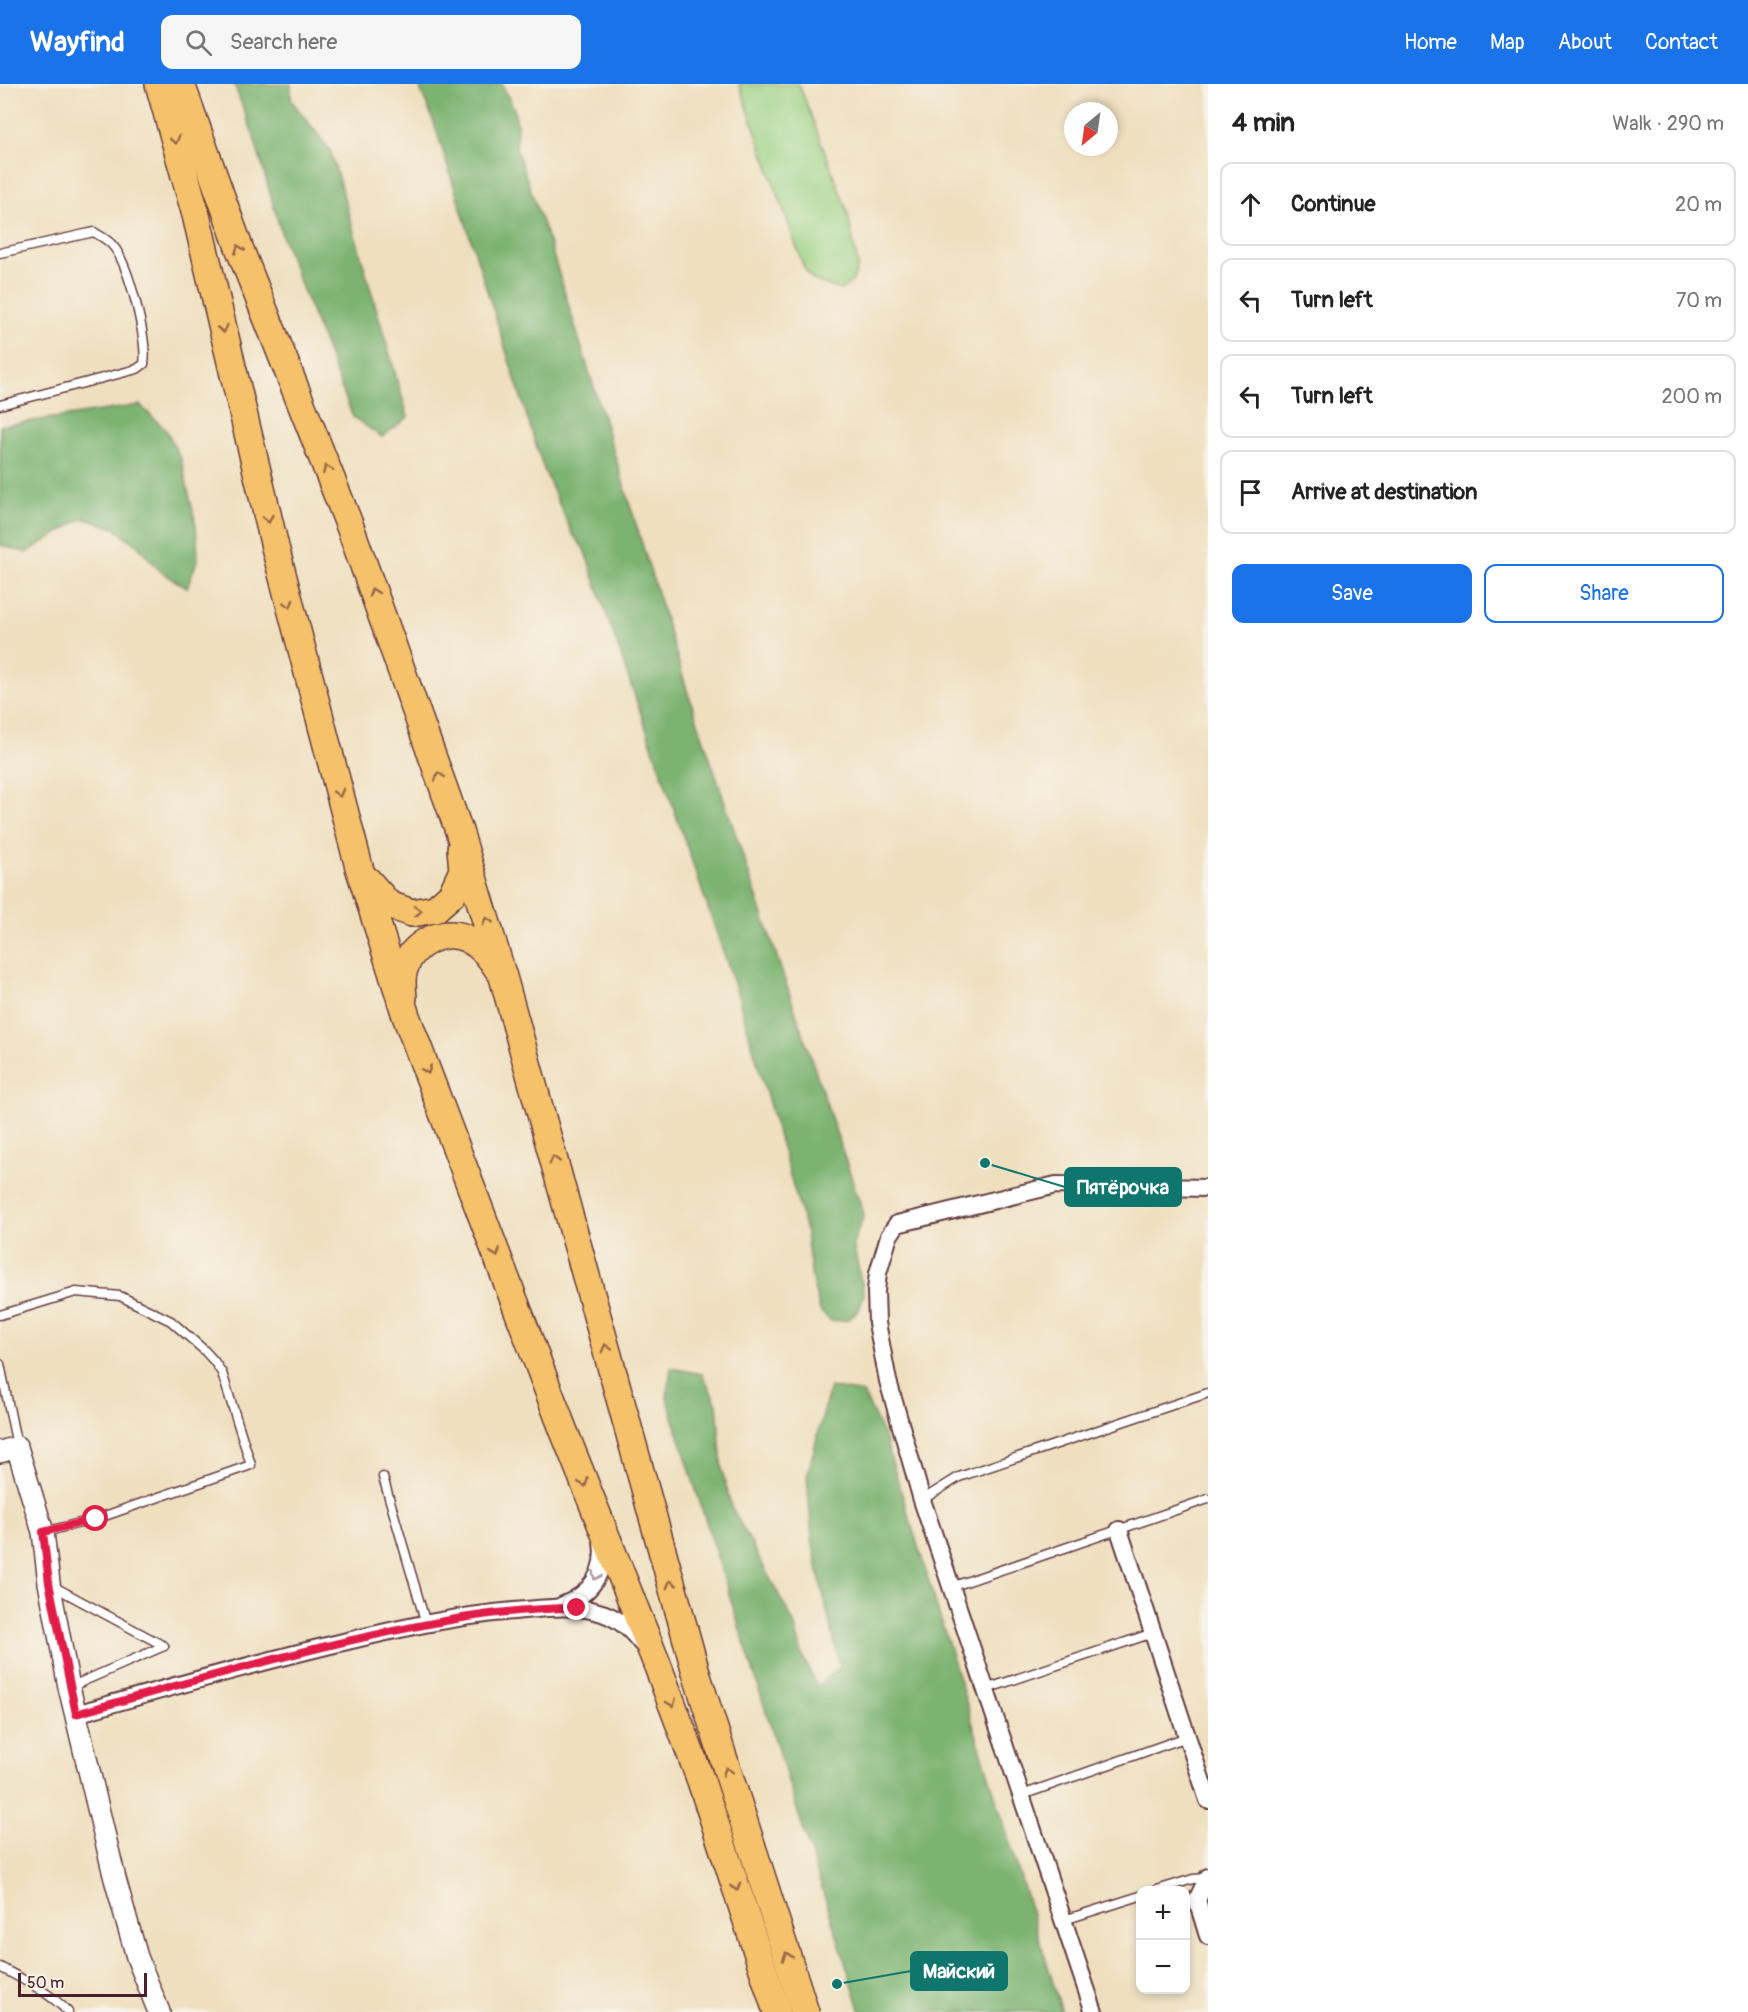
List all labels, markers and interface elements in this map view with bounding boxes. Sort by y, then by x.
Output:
search box [161,15,581,69]
text: Wayfind [30,25,125,60]
icon: search [182,26,215,59]
text: Search here [230,28,337,56]
text: Home [1404,29,1457,56]
text: Map [1490,29,1525,56]
text: About [1558,29,1612,56]
text: Contact [1645,29,1718,56]
north arrow [1064,102,1118,156]
text: 4 min [1232,107,1295,139]
text: Walk · 290 m [1612,111,1724,136]
one-way arrow [168,134,180,145]
icon: ahead [1234,188,1267,221]
text: Continue [1291,190,1375,218]
text: 20 m [1675,192,1722,217]
one-way arrow [234,244,247,255]
icon: left [1234,284,1267,317]
text: Turn left [1291,286,1373,314]
text: 70 m [1676,288,1722,313]
one-way arrow [215,324,228,334]
icon: left [1234,380,1267,413]
text: Turn left [1291,382,1373,410]
text: 200 m [1661,384,1722,409]
one-way arrow [322,465,334,476]
icon: arrive [1234,476,1267,509]
text: Arrive at destination [1291,478,1477,506]
one-way arrow [260,514,273,524]
button: Save [1232,564,1472,623]
button: Share [1484,564,1724,623]
one-way arrow [368,587,381,598]
one-way arrow [282,599,295,609]
one-way arrow [434,771,447,782]
one-way arrow [332,787,344,797]
one-way arrow [413,905,423,918]
one-way arrow [482,916,494,927]
one-way arrow [419,1064,432,1075]
one-way arrow [549,1155,561,1166]
callout: Пятёрочка [1065,1168,1181,1206]
text: Пятёрочка [1077,1175,1169,1200]
one-way arrow [489,1246,501,1257]
one-way arrow [601,1343,613,1354]
one-way arrow [577,1477,589,1488]
route start [82,1505,108,1531]
one-way arrow [591,1570,603,1581]
one-way arrow [666,1579,678,1590]
route end [563,1594,589,1620]
one-way arrow [665,1697,677,1708]
one-way arrow [722,1766,735,1777]
one-way arrow [729,1881,741,1892]
map controls [1136,1886,1190,1994]
button: + [1136,1886,1190,1940]
button: − [1136,1940,1190,1994]
one-way arrow [782,1951,795,1962]
callout: Майский [911,1952,1007,1990]
text: Майский [923,1959,995,1984]
scale bar [18,1970,147,1998]
text: 50 m [27,1973,64,1993]

